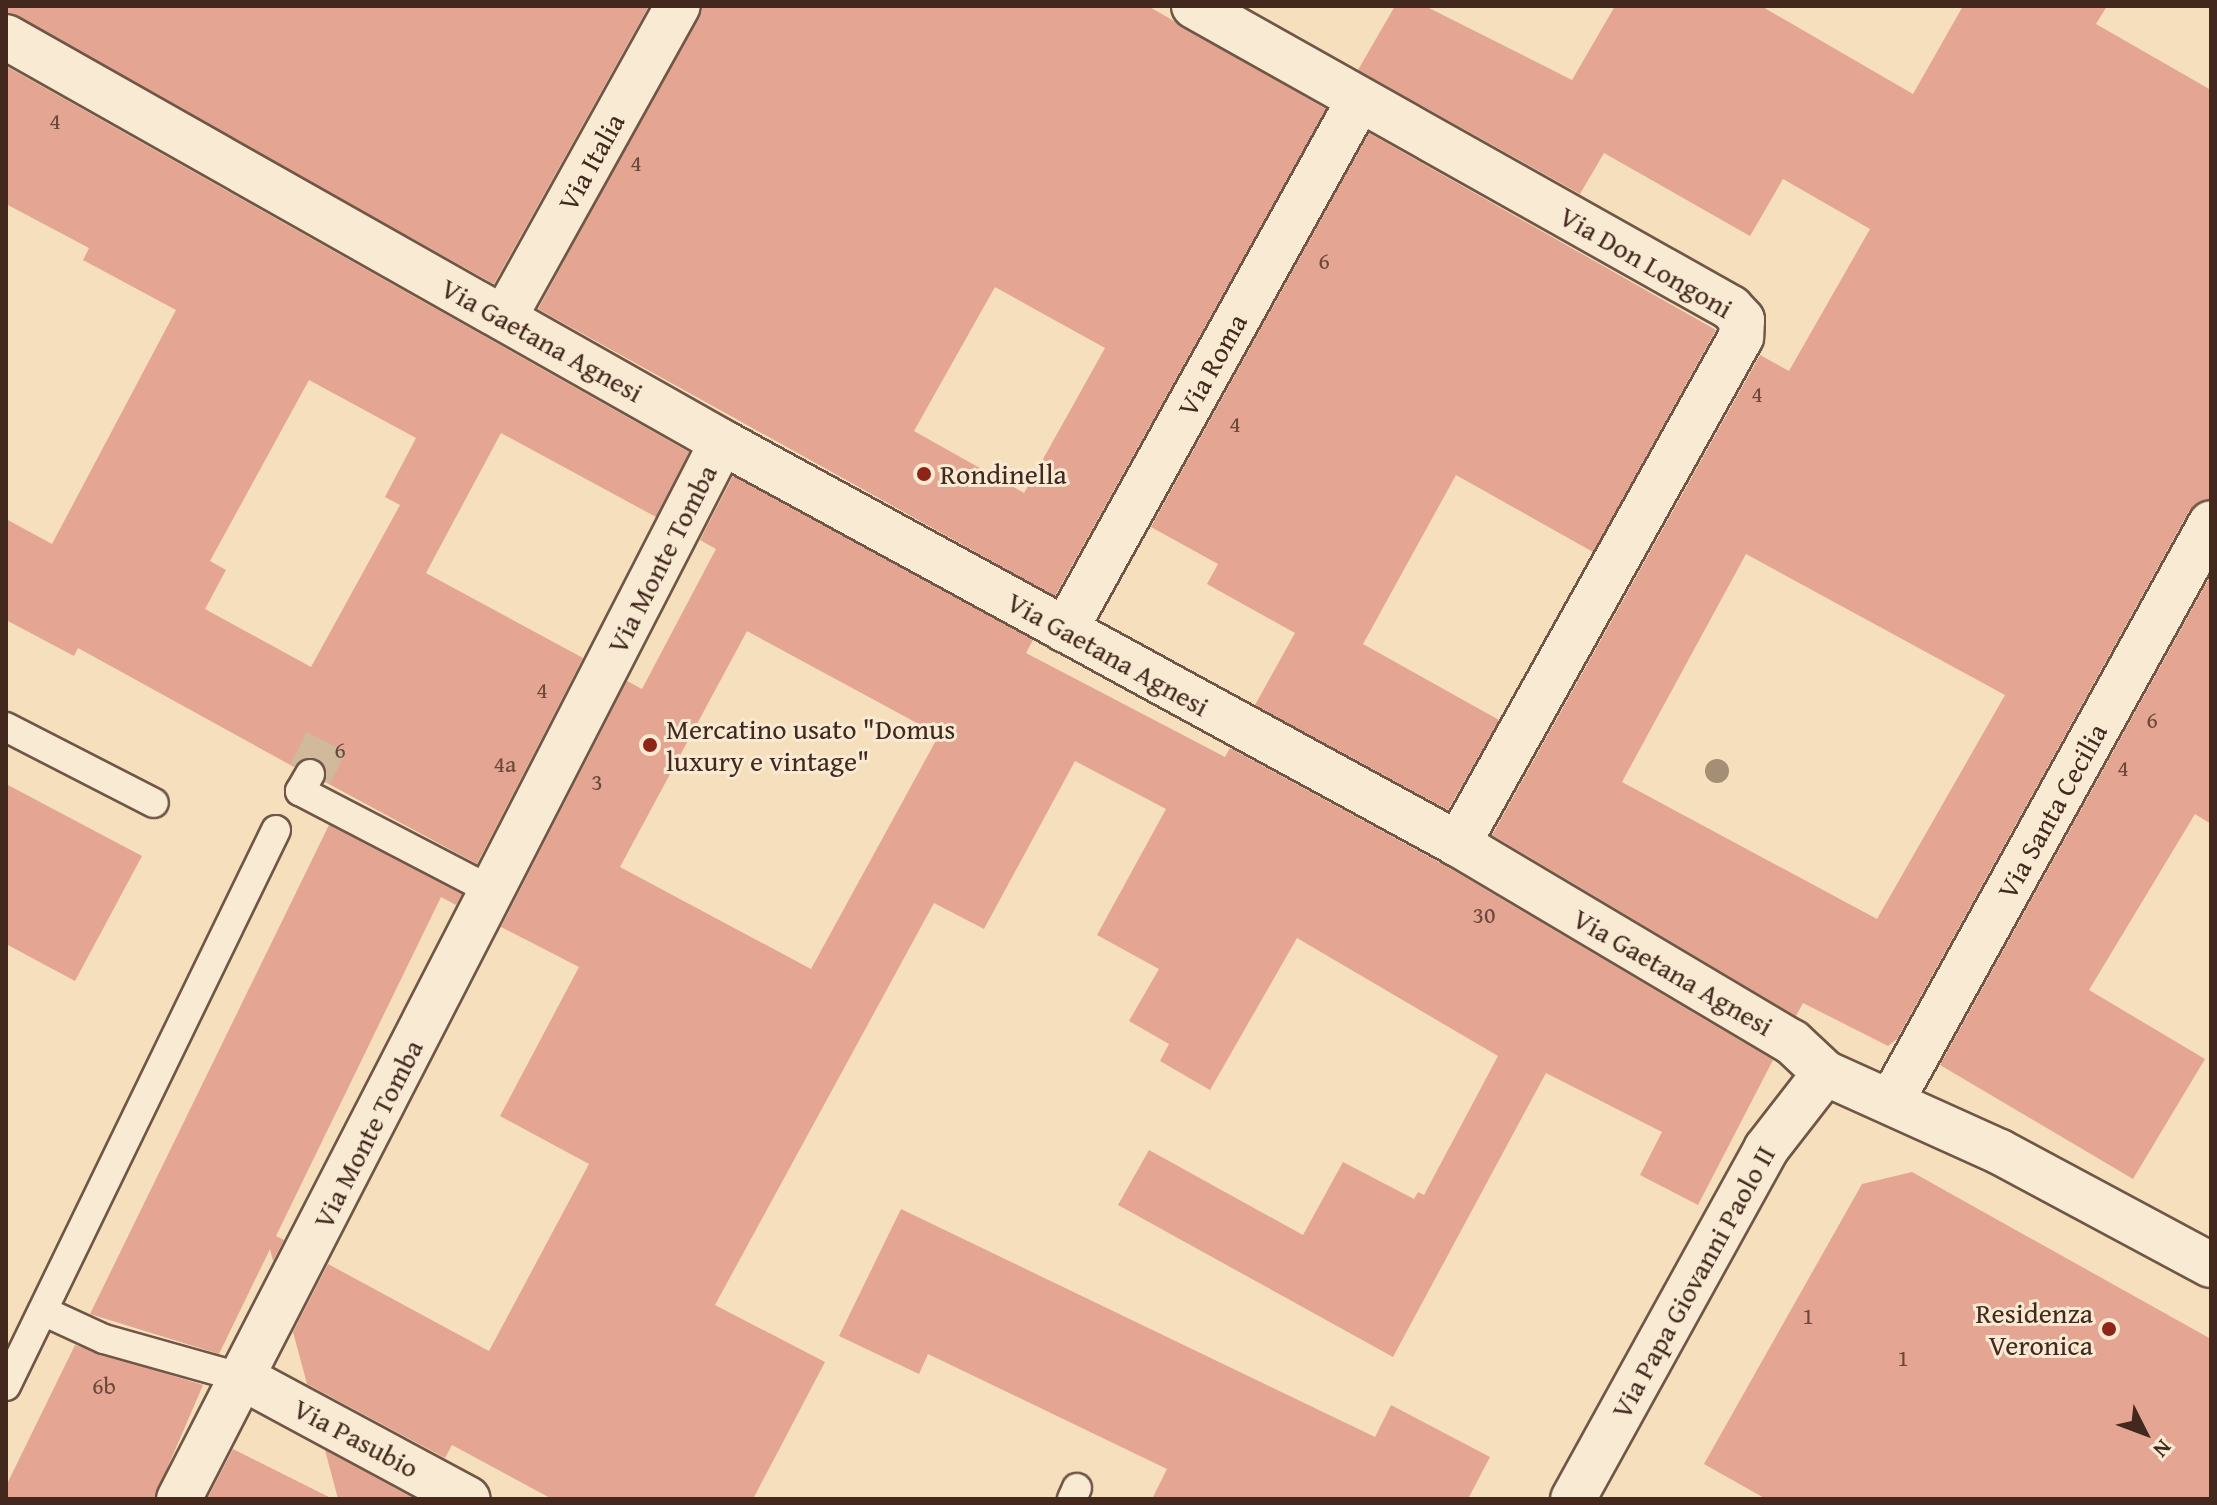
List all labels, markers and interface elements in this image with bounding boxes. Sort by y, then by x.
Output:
house number: 4 [49,107,61,135]
street label: Via Italia [551,107,631,217]
house number: 4 [630,149,642,177]
street label: Via Don Longoni [1553,199,1739,325]
house number: 6 [1318,247,1330,275]
street label: Via Gaetana Agnesi [435,271,649,409]
street label: Via Roma [1170,308,1254,422]
house number: 4 [1751,380,1763,408]
house number: 4 [1229,410,1241,438]
place label: Rondinella [940,457,1067,491]
street label: Via Monte Tomba [600,459,724,659]
marker: Rondinella [915,465,933,483]
street label: Via Gaetana Agnesi [1001,585,1215,723]
house number: 4 [536,676,548,704]
house number: 6 [2146,706,2158,734]
place label: Mercatino usato "Domus luxury e vintage" [666,712,955,778]
street label: Via Santa Cecilia [1990,718,2114,904]
house number: 6 [334,736,346,764]
marker: Mercatino usato "Domus luxury e vintage" [641,736,659,754]
house number: 4a [494,750,516,778]
house number: 4 [2117,754,2129,782]
house number: 3 [591,768,603,796]
house number: 30 [1472,901,1496,929]
street label: Via Gaetana Agnesi [1567,901,1779,1043]
street label: Via Monte Tomba [306,1034,430,1234]
street label: Via Papa Giovanni Paolo II [1604,1140,1782,1424]
place label: Residenza Veronica [1975,1296,2093,1362]
house number: 1 [1802,1302,1814,1330]
marker: Residenza Veronica [2100,1320,2118,1338]
house number: 1 [1897,1344,1909,1372]
house number: 6b [92,1372,116,1400]
street label: Via Pasubio [288,1391,424,1485]
north arrow [2105,1393,2185,1473]
text: N [2146,1433,2180,1465]

